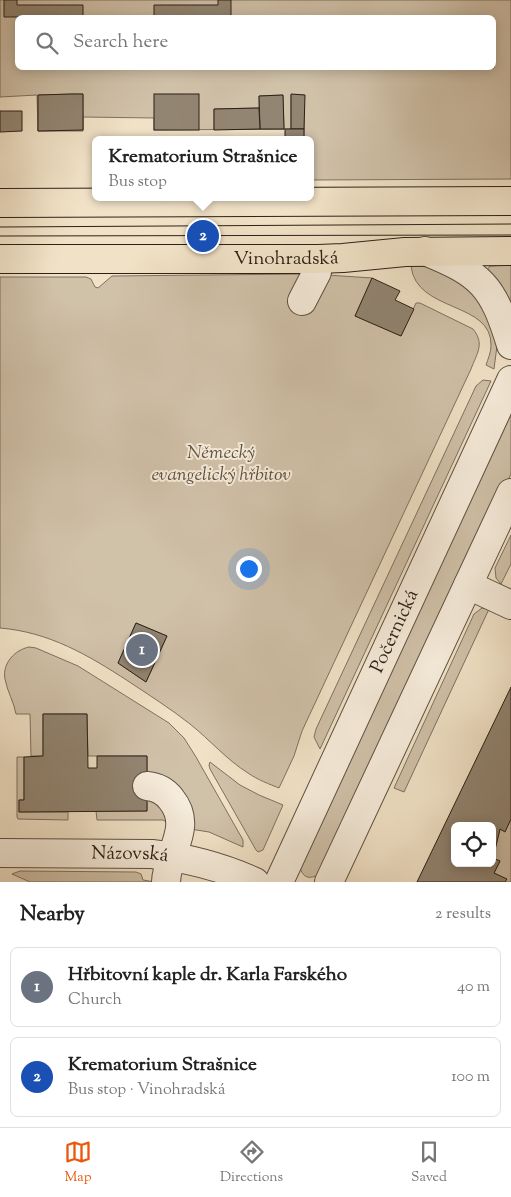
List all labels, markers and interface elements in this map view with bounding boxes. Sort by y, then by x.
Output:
search box [15,15,496,70]
icon: search [33,29,61,57]
text: Search here [73,29,168,56]
popup [92,136,314,201]
text: Krematorium Strašnice [109,144,297,171]
text: Bus stop [109,171,167,194]
pin: 2 [187,217,219,255]
street label: Vinohradská [234,245,339,273]
park label: Německý evangelický hřbitov [151,440,291,489]
your location [236,556,262,582]
street label: Počernická [364,585,426,678]
pin: 1 [126,631,158,669]
map controls [451,822,496,867]
button: locate [451,822,496,867]
street label: Názovská [91,840,171,870]
text: Nearby [20,900,85,930]
text: 2 results [435,903,491,926]
text: Hřbitovní kaple dr. Karla Farského [68,962,347,989]
text: 1 [34,976,40,999]
text: 40 m [457,976,490,999]
text: Church [68,989,122,1012]
text: Krematorium Strašnice [68,1052,257,1079]
text: 2 [33,1066,41,1089]
text: 100 m [451,1066,490,1089]
text: Bus stop · Vinohradská [68,1079,225,1102]
tab: Map [64,1138,92,1188]
tab: Directions [220,1138,283,1188]
tab: Saved [411,1138,447,1188]

